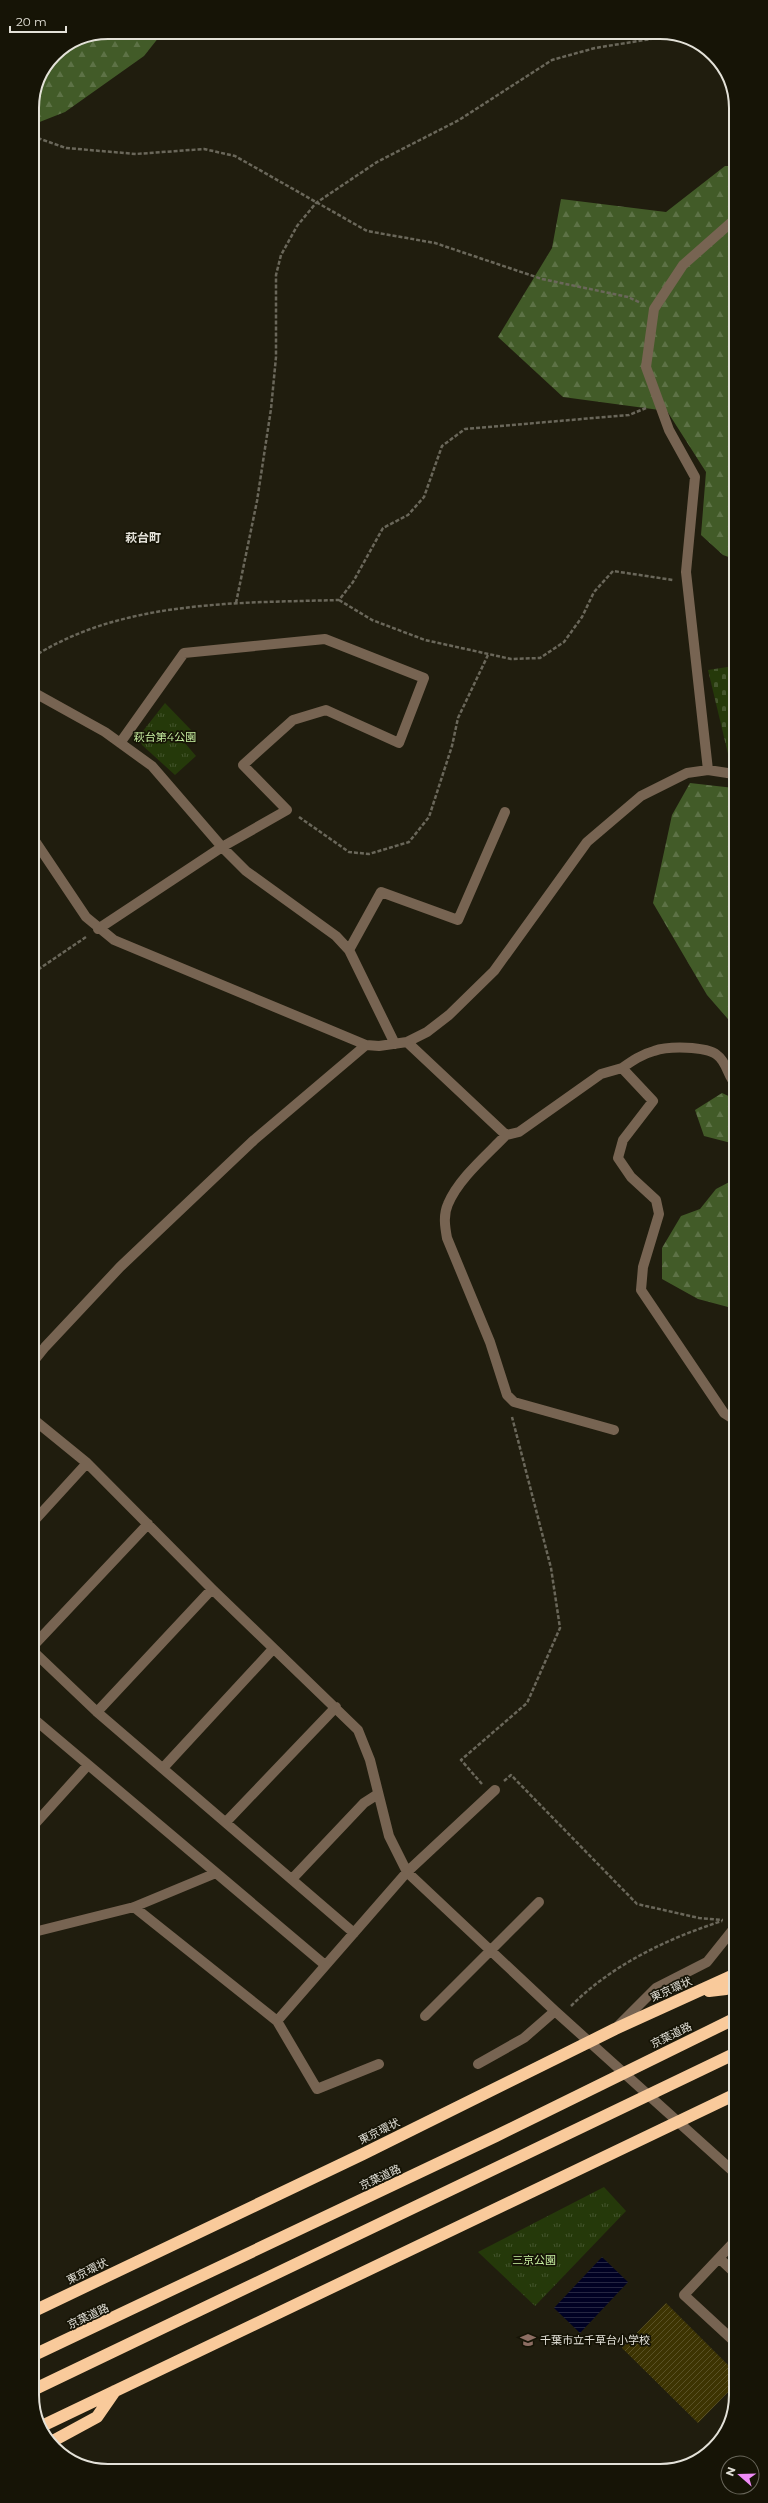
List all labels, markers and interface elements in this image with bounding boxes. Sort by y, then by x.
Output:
scale bar [10,8,66,34]
text: 20 m [16,14,47,29]
district label: 萩台町 [125,530,161,545]
park label: 萩台第4公園 [134,730,196,744]
street label: 東京環状 [648,1973,695,2004]
street label: 京葉道路 [648,2019,694,2051]
street label: 東京環状 [356,2115,403,2147]
street label: 京葉道路 [357,2161,403,2193]
park label: 三京公園 [512,2253,556,2267]
street label: 東京環状 [64,2255,111,2287]
street label: 京葉道路 [65,2300,111,2332]
school or university icon: 千葉市立千草台小学校 [519,2331,537,2349]
place label: 千葉市立千草台小学校 [540,2333,650,2347]
north arrow [720,2455,760,2495]
text: N [723,2465,739,2478]

